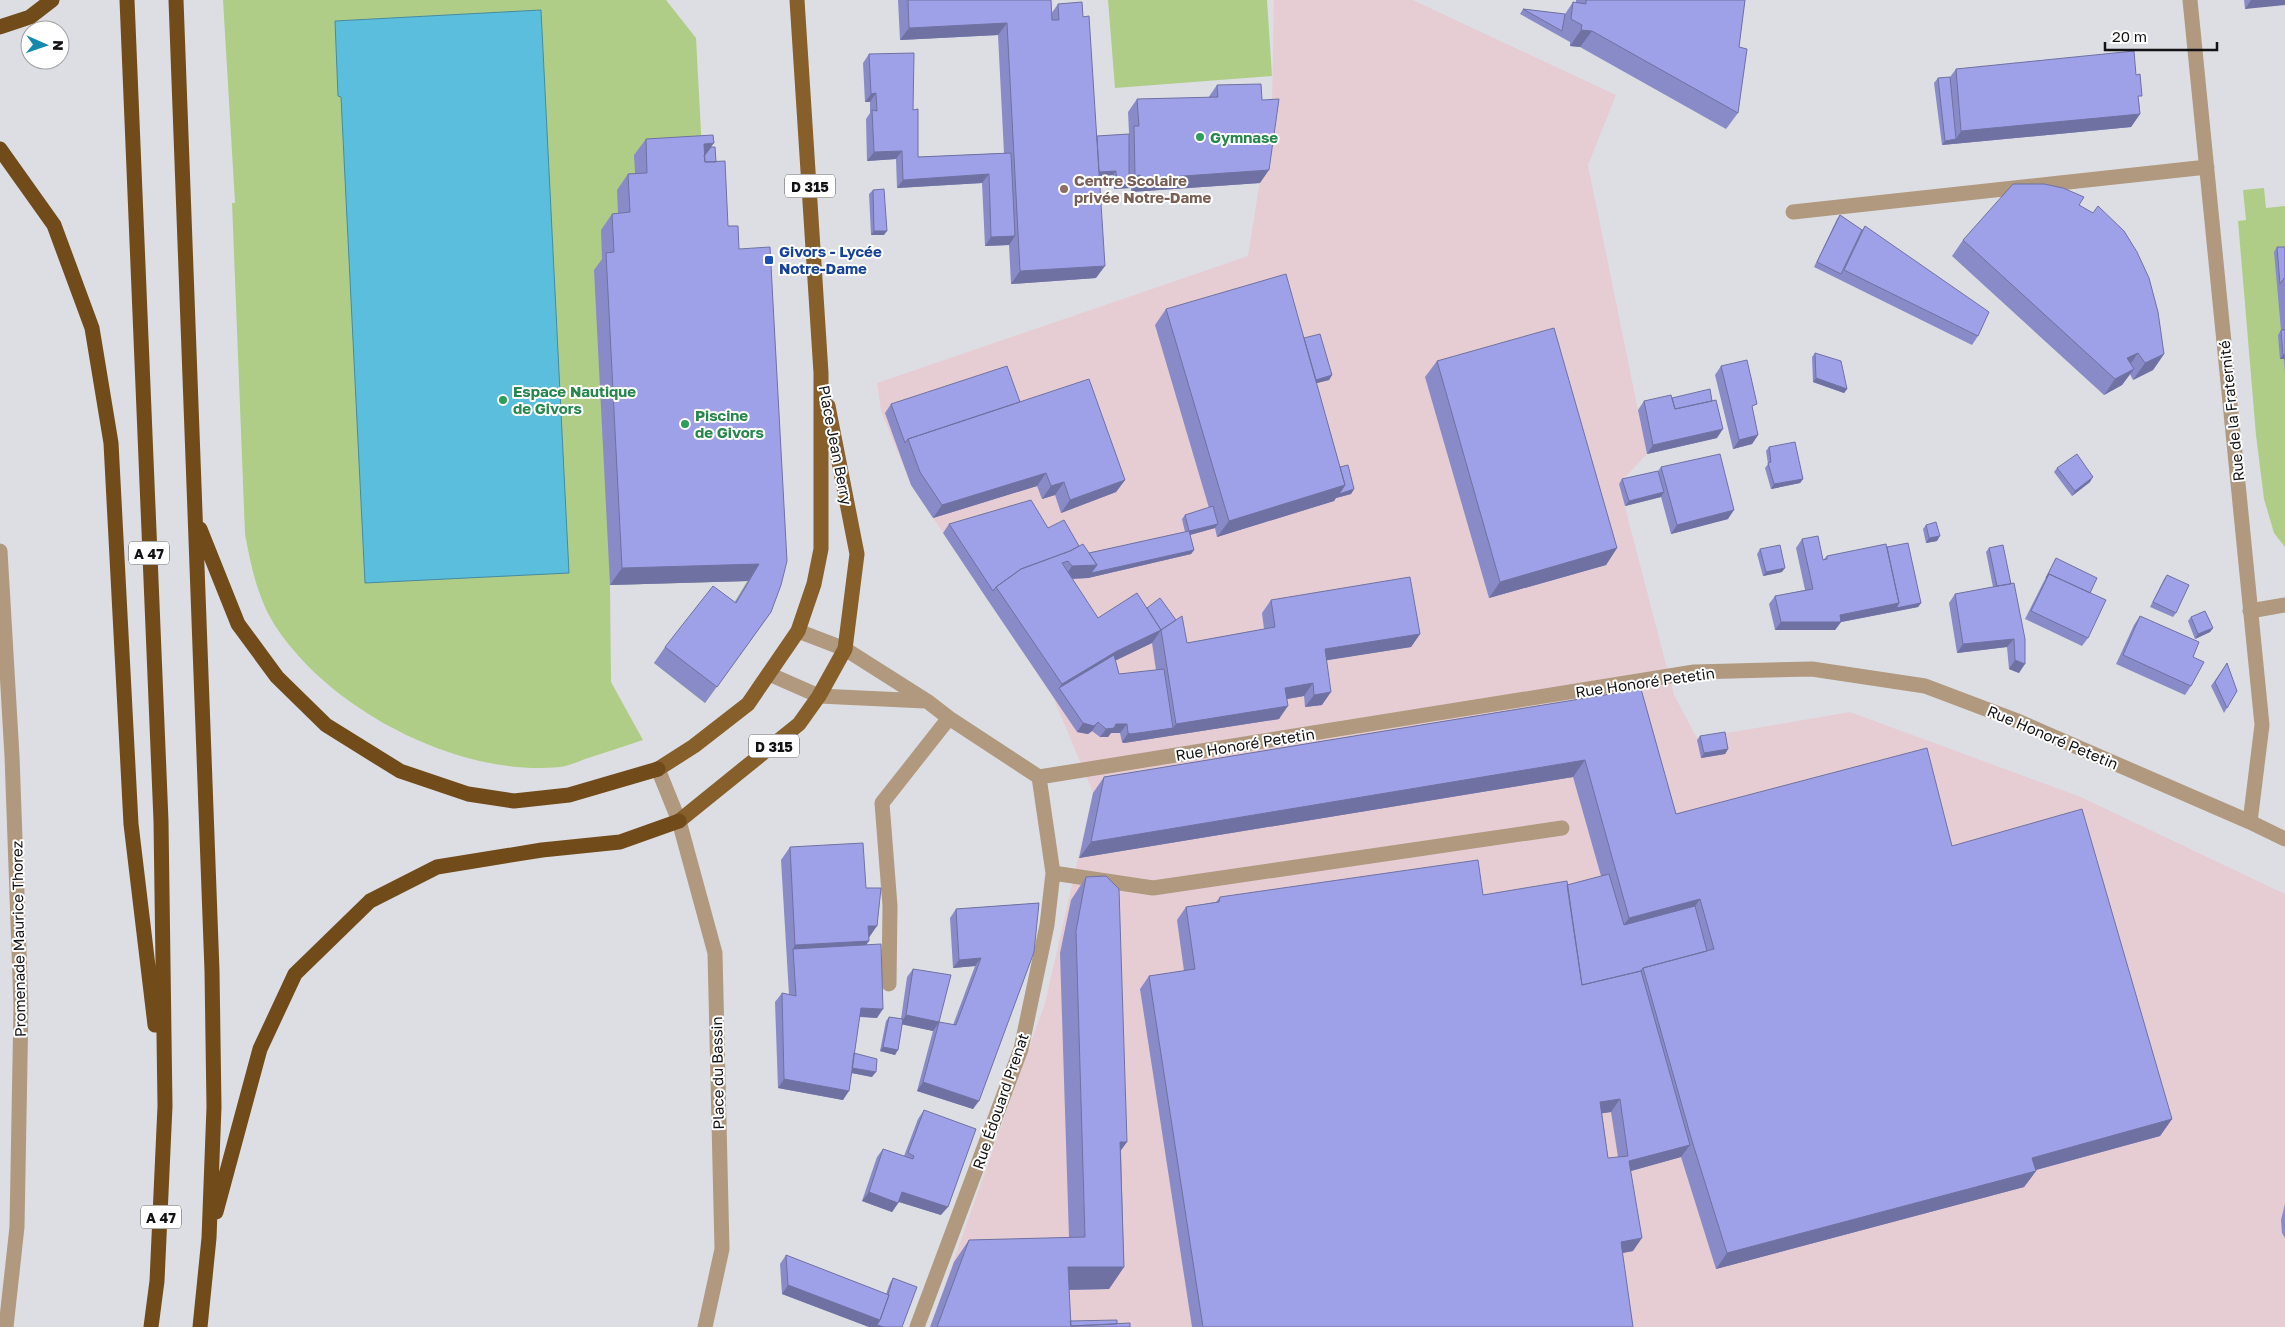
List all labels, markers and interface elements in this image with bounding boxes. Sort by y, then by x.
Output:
north arrow [20,20,70,70]
scale bar [2105,20,2218,52]
text: 20 m [2112,27,2147,45]
text: N [50,40,67,51]
place label: Gymnase [1210,128,1278,146]
marker: Gymnase [1194,131,1206,143]
place label: Centre Scolaire privée Notre-Dame [1074,171,1211,206]
road number: D 315 [785,175,835,198]
marker: Centre Scolaire privée Notre-Dame [1058,183,1070,195]
place label: Givors - Lycée Notre-Dame [779,242,882,277]
marker: Givors - Lycée Notre-Dame [763,254,775,266]
street label: Rue de la Fraternité [2215,339,2247,482]
place label: Espace Nautique de Givors [513,382,636,417]
street label: Place Jean Berry [816,384,857,507]
marker: Espace Nautique de Givors [497,394,509,406]
place label: Piscine de Givors [695,406,764,441]
marker: Piscine de Givors [679,418,691,430]
road number: A 47 [129,542,169,564]
street label: Rue Honoré Petetin [1574,663,1716,701]
street label: Rue Honoré Petetin [1985,701,2121,773]
street label: Rue Honoré Petetin [1174,724,1316,764]
road number: D 315 [749,734,799,758]
street label: Promenade Maurice Thorez [7,840,29,1037]
street label: Place du Bassin [707,1016,727,1130]
street label: Rue Édouard Prenat [968,1031,1032,1171]
road number: A 47 [141,1206,181,1228]

